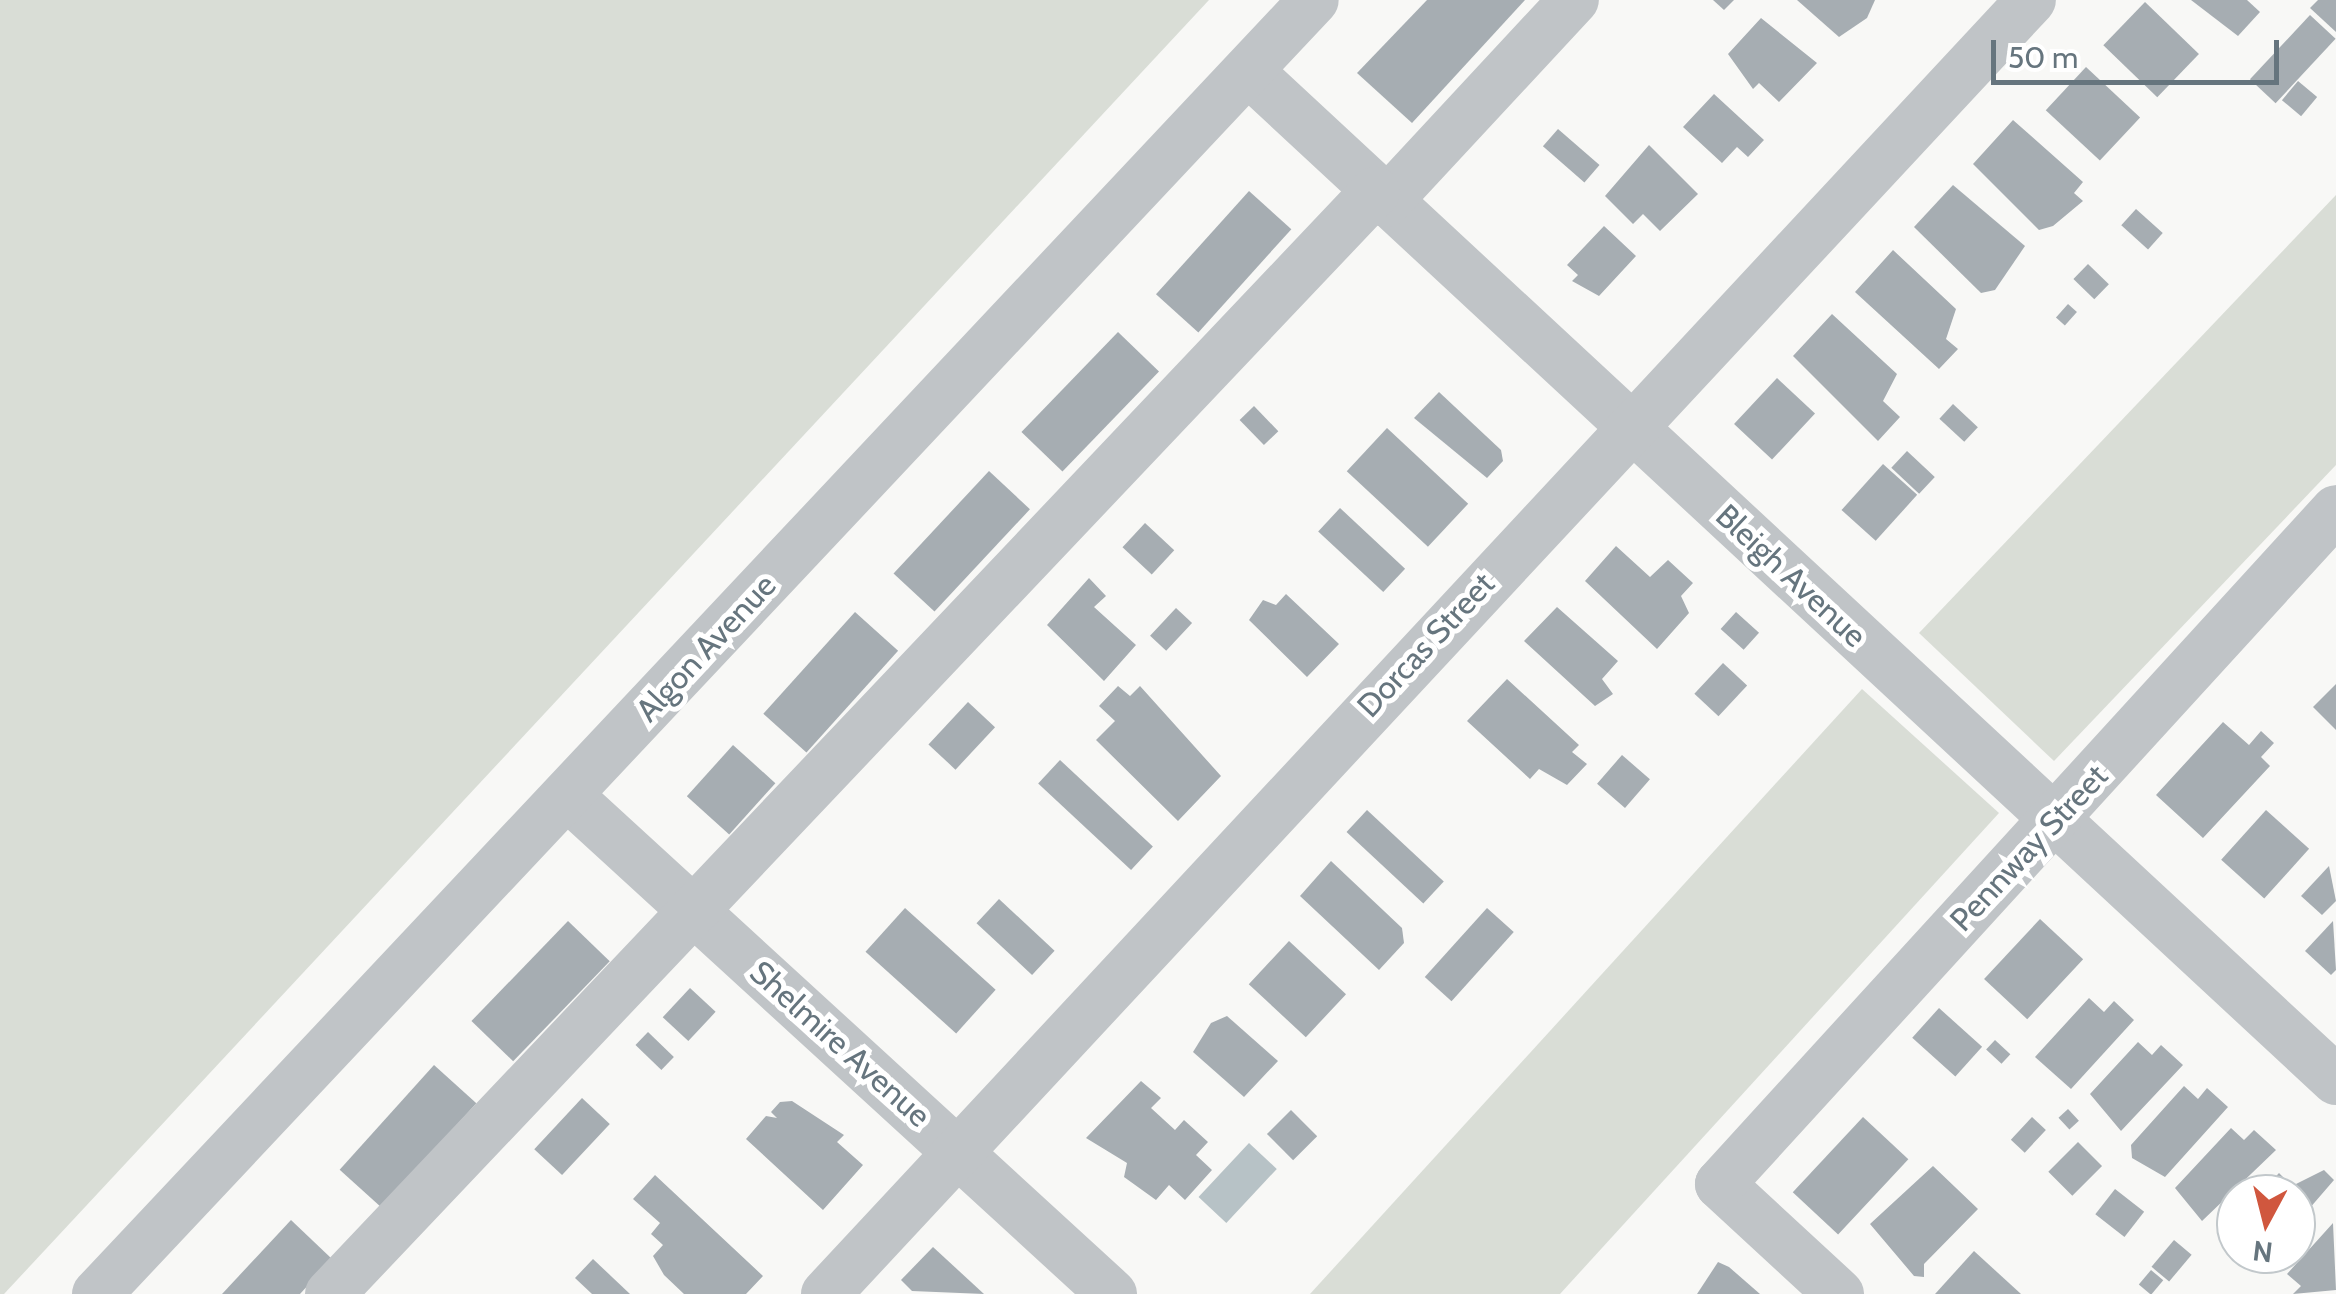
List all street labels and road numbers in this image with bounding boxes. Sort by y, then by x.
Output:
street label: Bleigh Avenue [1708,497,1874,655]
street label: Dorcas Street [1350,565,1502,725]
street label: Algon Avenue [628,566,784,730]
street label: Pennway Street [1942,757,2116,939]
street label: Shelmire Avenue [742,953,938,1135]

